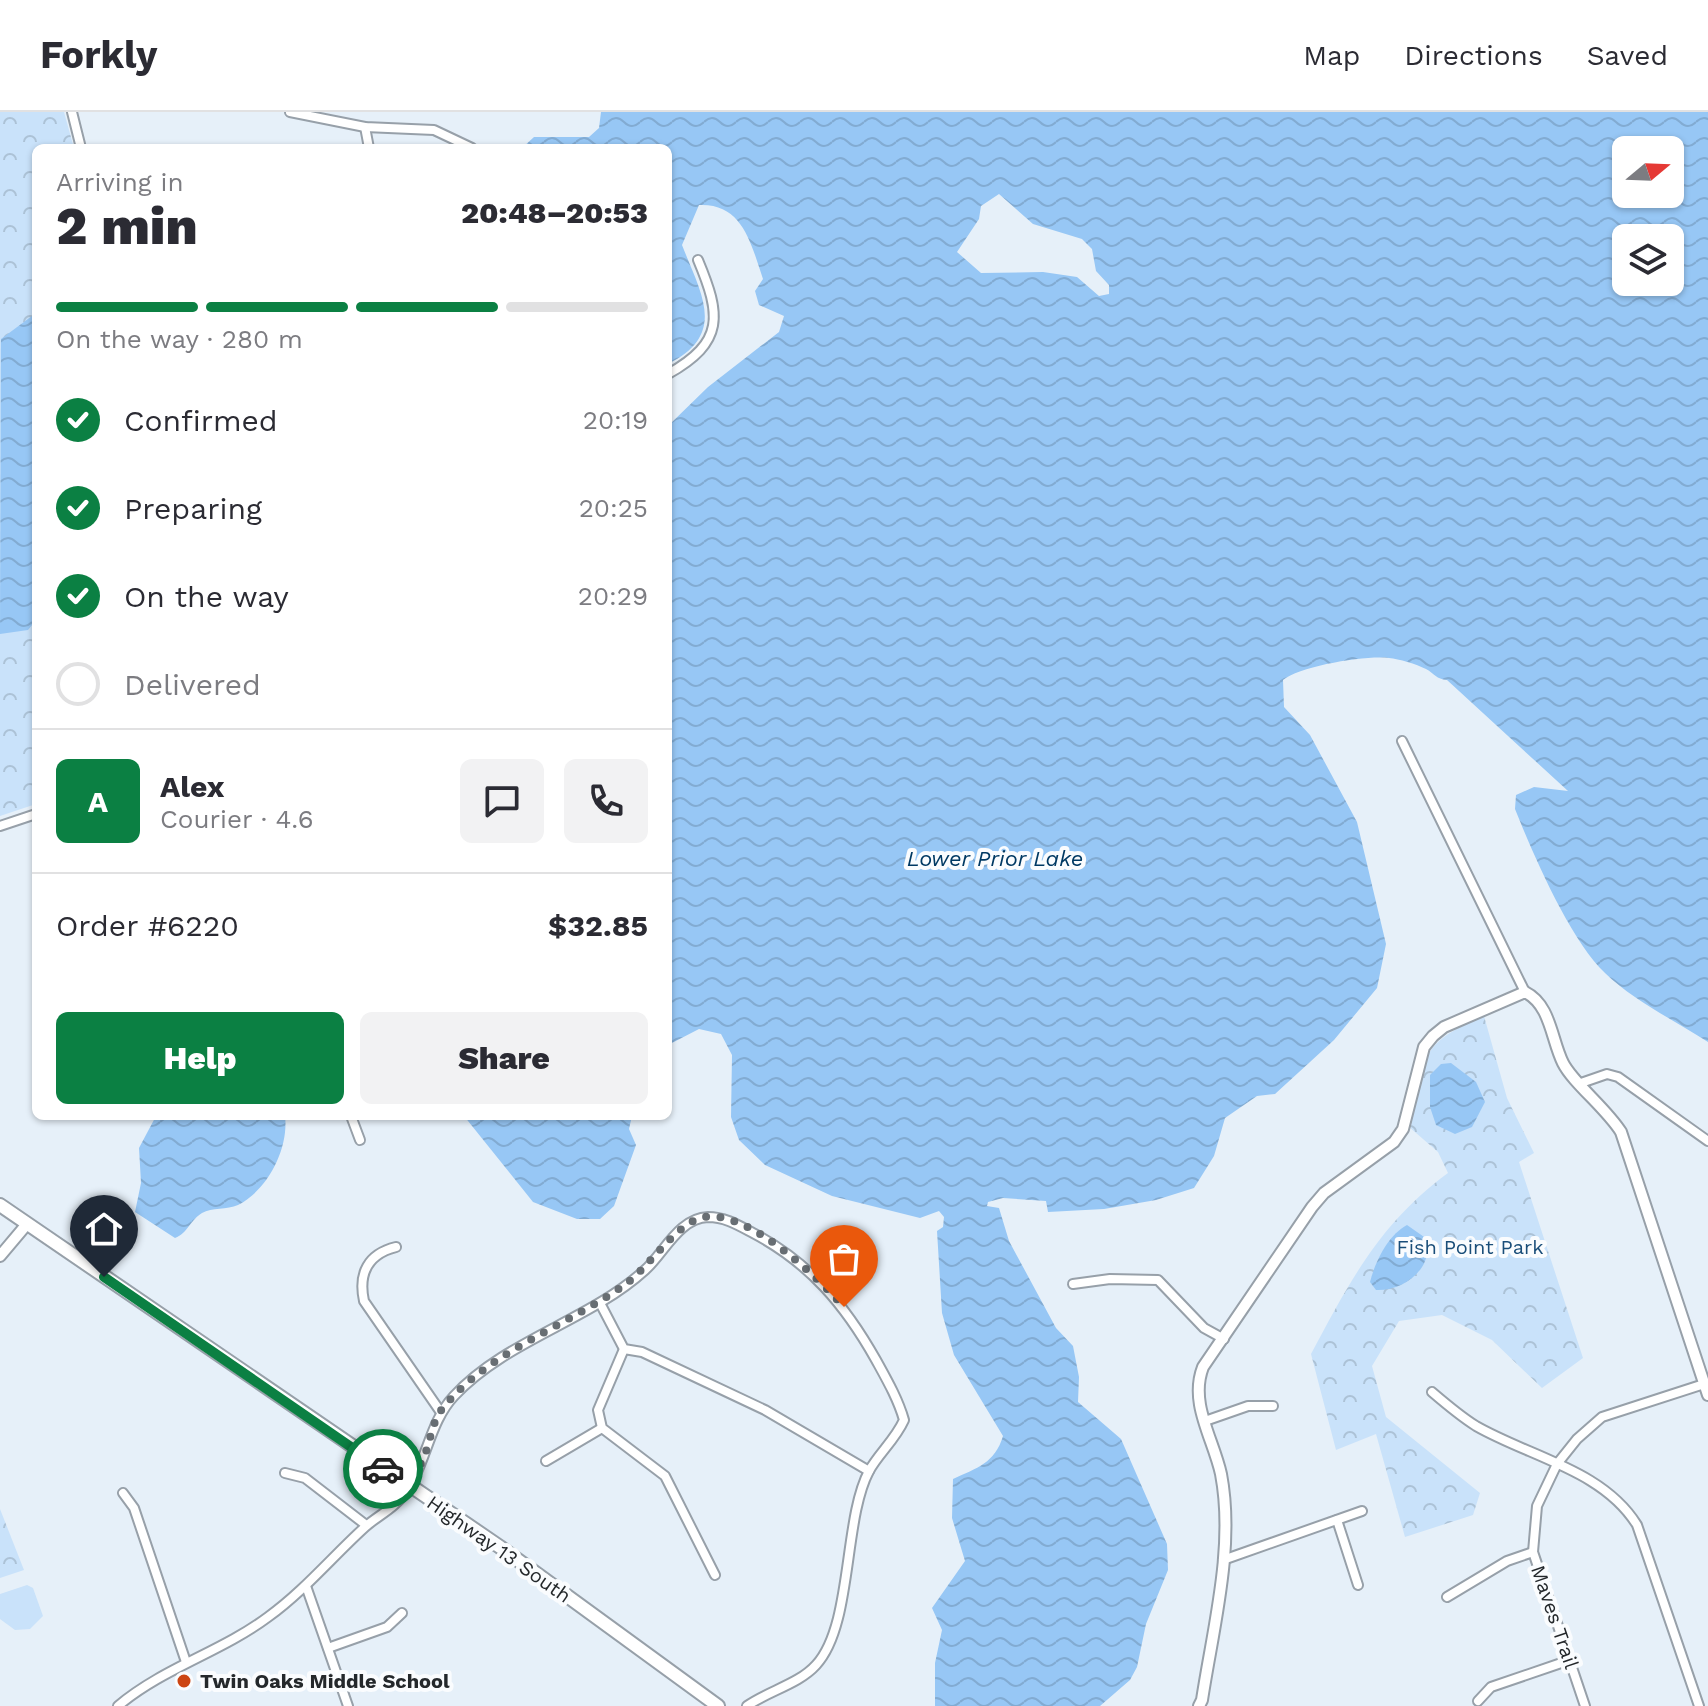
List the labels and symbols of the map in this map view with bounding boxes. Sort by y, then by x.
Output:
north arrow [1612,136,1684,208]
water label: Lower Prior Lake [907,846,1083,871]
pin [70,1195,138,1277]
pin [810,1225,878,1307]
park label: Fish Point Park [1396,1235,1544,1259]
courier [343,1429,423,1509]
street label: Highway 13 South [422,1490,576,1608]
street label: Maves Trail [1526,1562,1584,1672]
place label: Twin Oaks Middle School [200,1669,450,1693]
marker: Twin Oaks Middle School [175,1672,193,1690]

